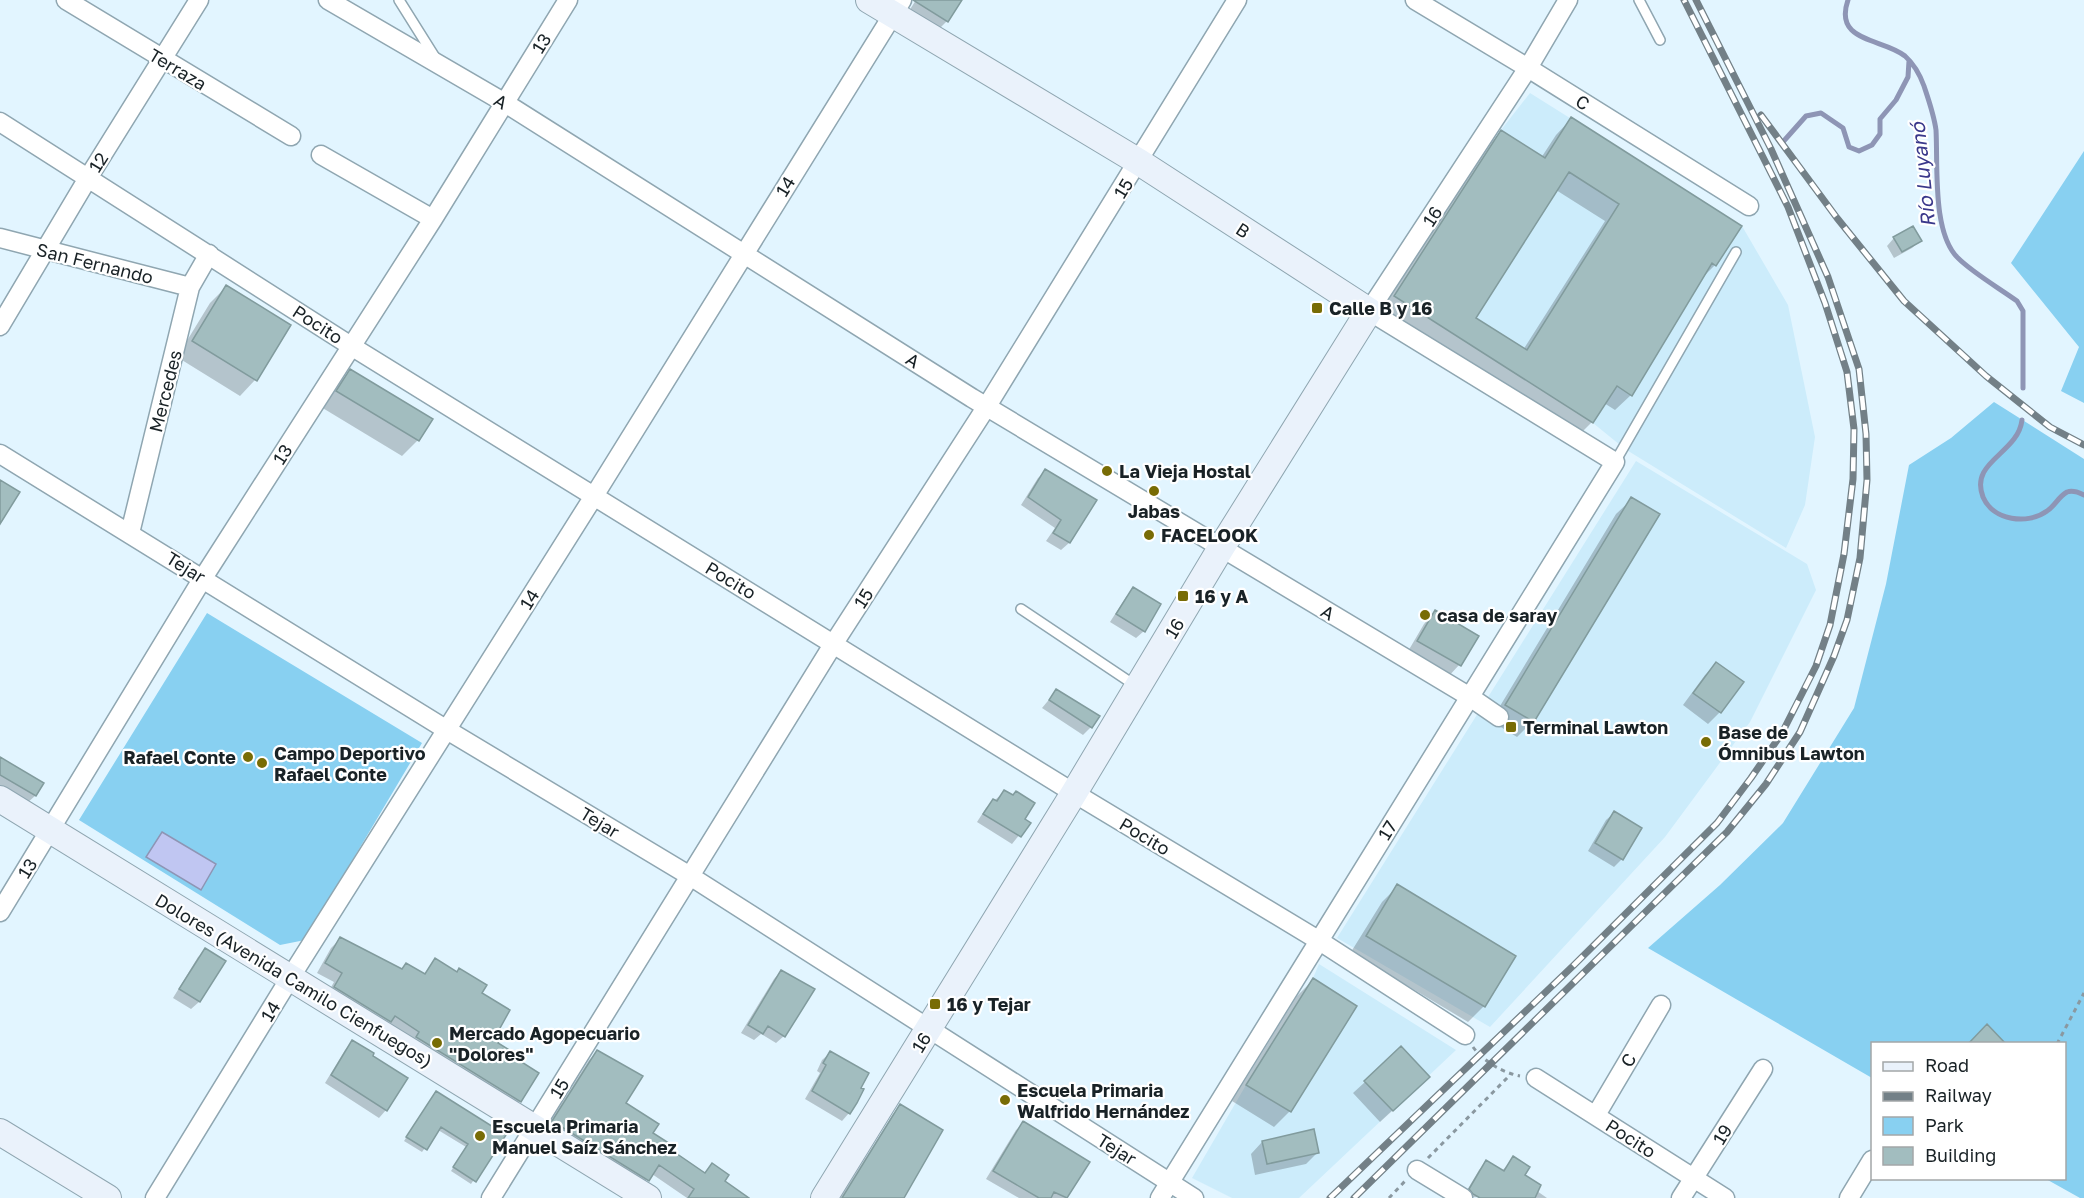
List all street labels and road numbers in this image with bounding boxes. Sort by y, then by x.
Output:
street label: 13 [527,29,555,57]
street label: Terraza [145,43,211,95]
street label: A [490,88,512,114]
street label: C [1572,89,1594,115]
street label: 12 [84,148,112,176]
street label: 14 [770,172,800,200]
street label: 15 [1109,174,1137,202]
street label: 16 [1417,202,1447,230]
street label: B [1232,217,1254,243]
street label: San Fernando [34,238,156,288]
street label: Pocito [289,300,347,348]
street label: A [902,347,924,373]
street label: Mercedes [144,348,186,434]
street label: 13 [268,440,296,468]
street label: Tejar [162,547,210,587]
street label: Pocito [702,556,760,604]
street label: 15 [849,584,877,612]
street label: 14 [514,585,544,613]
street label: A [1317,599,1339,625]
street label: 16 [1160,614,1188,642]
street label: Tejar [576,802,624,842]
street label: Pocito [1116,812,1174,860]
street label: 17 [1373,816,1401,844]
street label: 13 [13,854,41,882]
street label: Dolores (Avenida Camilo Cienfuegos) [151,888,437,1072]
street label: 14 [255,997,285,1025]
street label: 16 [906,1028,936,1056]
street label: C [1615,1049,1641,1071]
street label: 15 [545,1074,573,1102]
street label: Pocito [1602,1114,1660,1162]
street label: 19 [1707,1120,1737,1148]
street label: Tejar [1093,1129,1141,1169]

